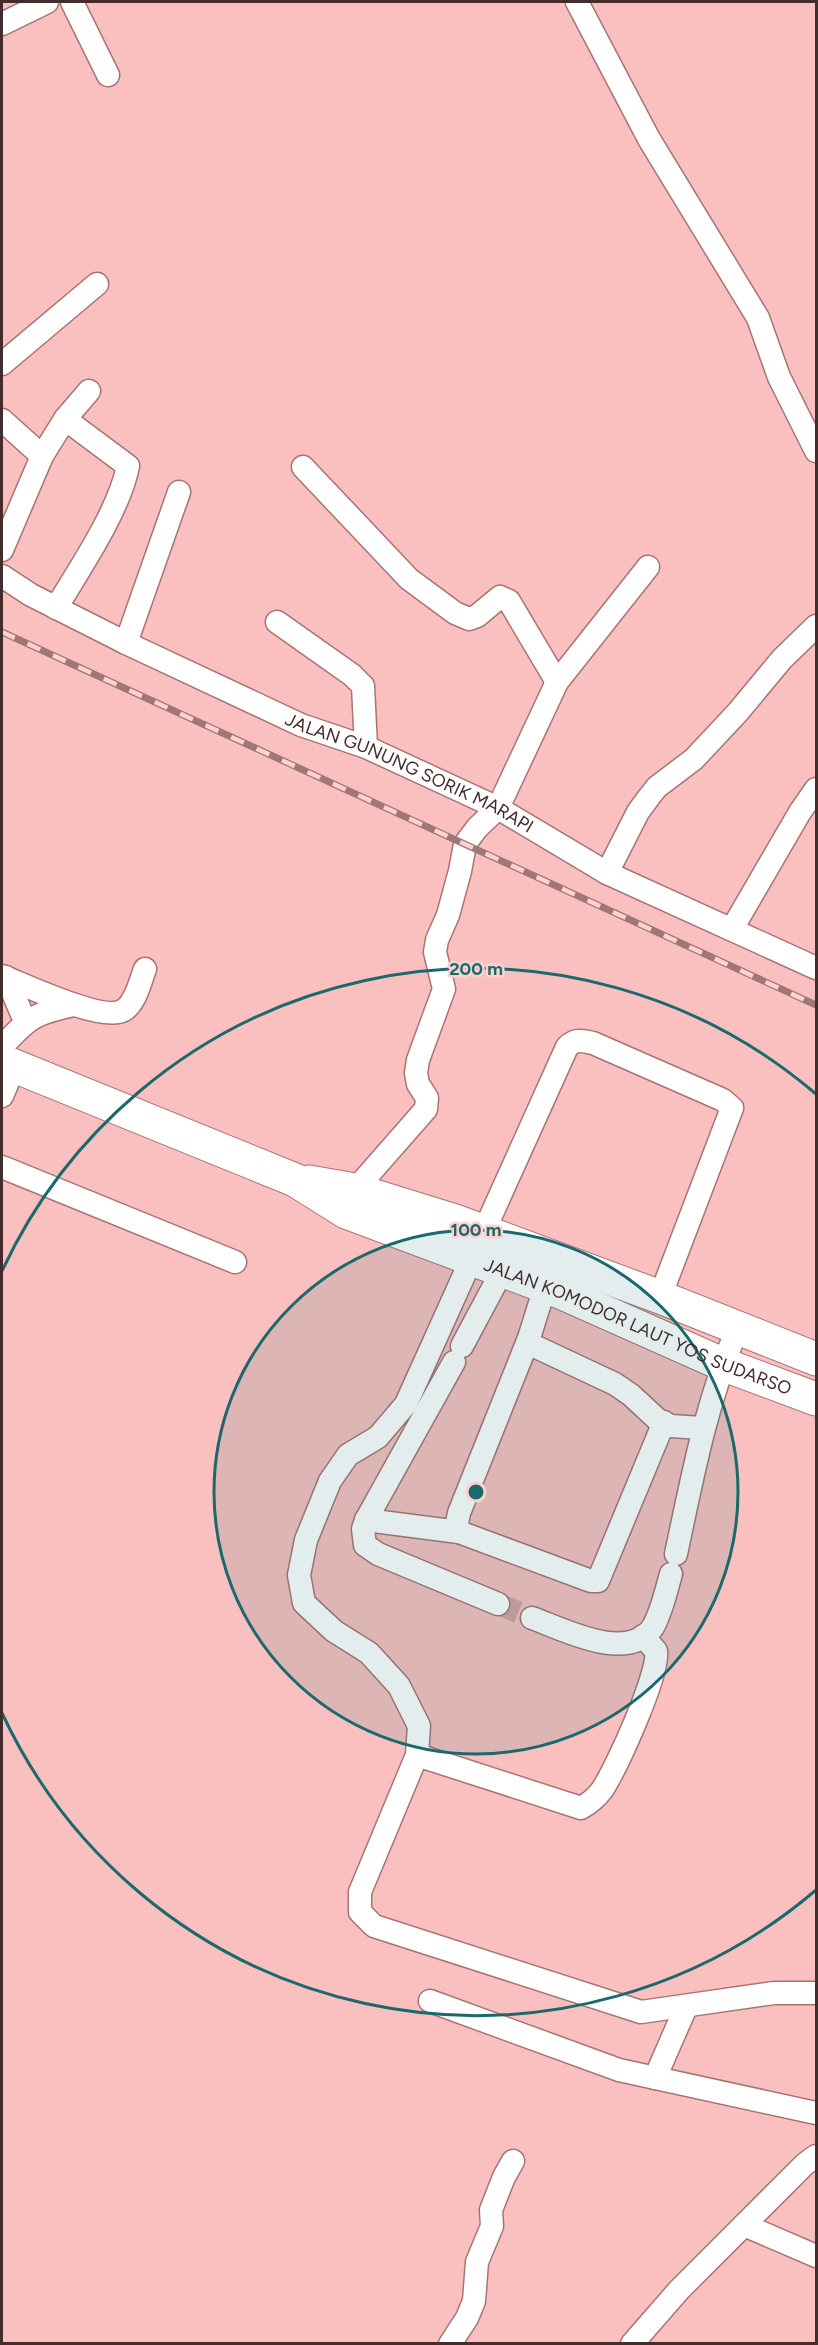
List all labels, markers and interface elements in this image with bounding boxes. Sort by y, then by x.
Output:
street label: JALAN GUNUNG SORIK MARAPI [282,708,537,838]
text: 200 m [449,958,503,980]
text: 100 m [451,1219,501,1241]
street label: JALAN KOMODOR LAUT YOS SUDARSO [481,1253,795,1400]
centre of rings [466,1482,486,1502]

